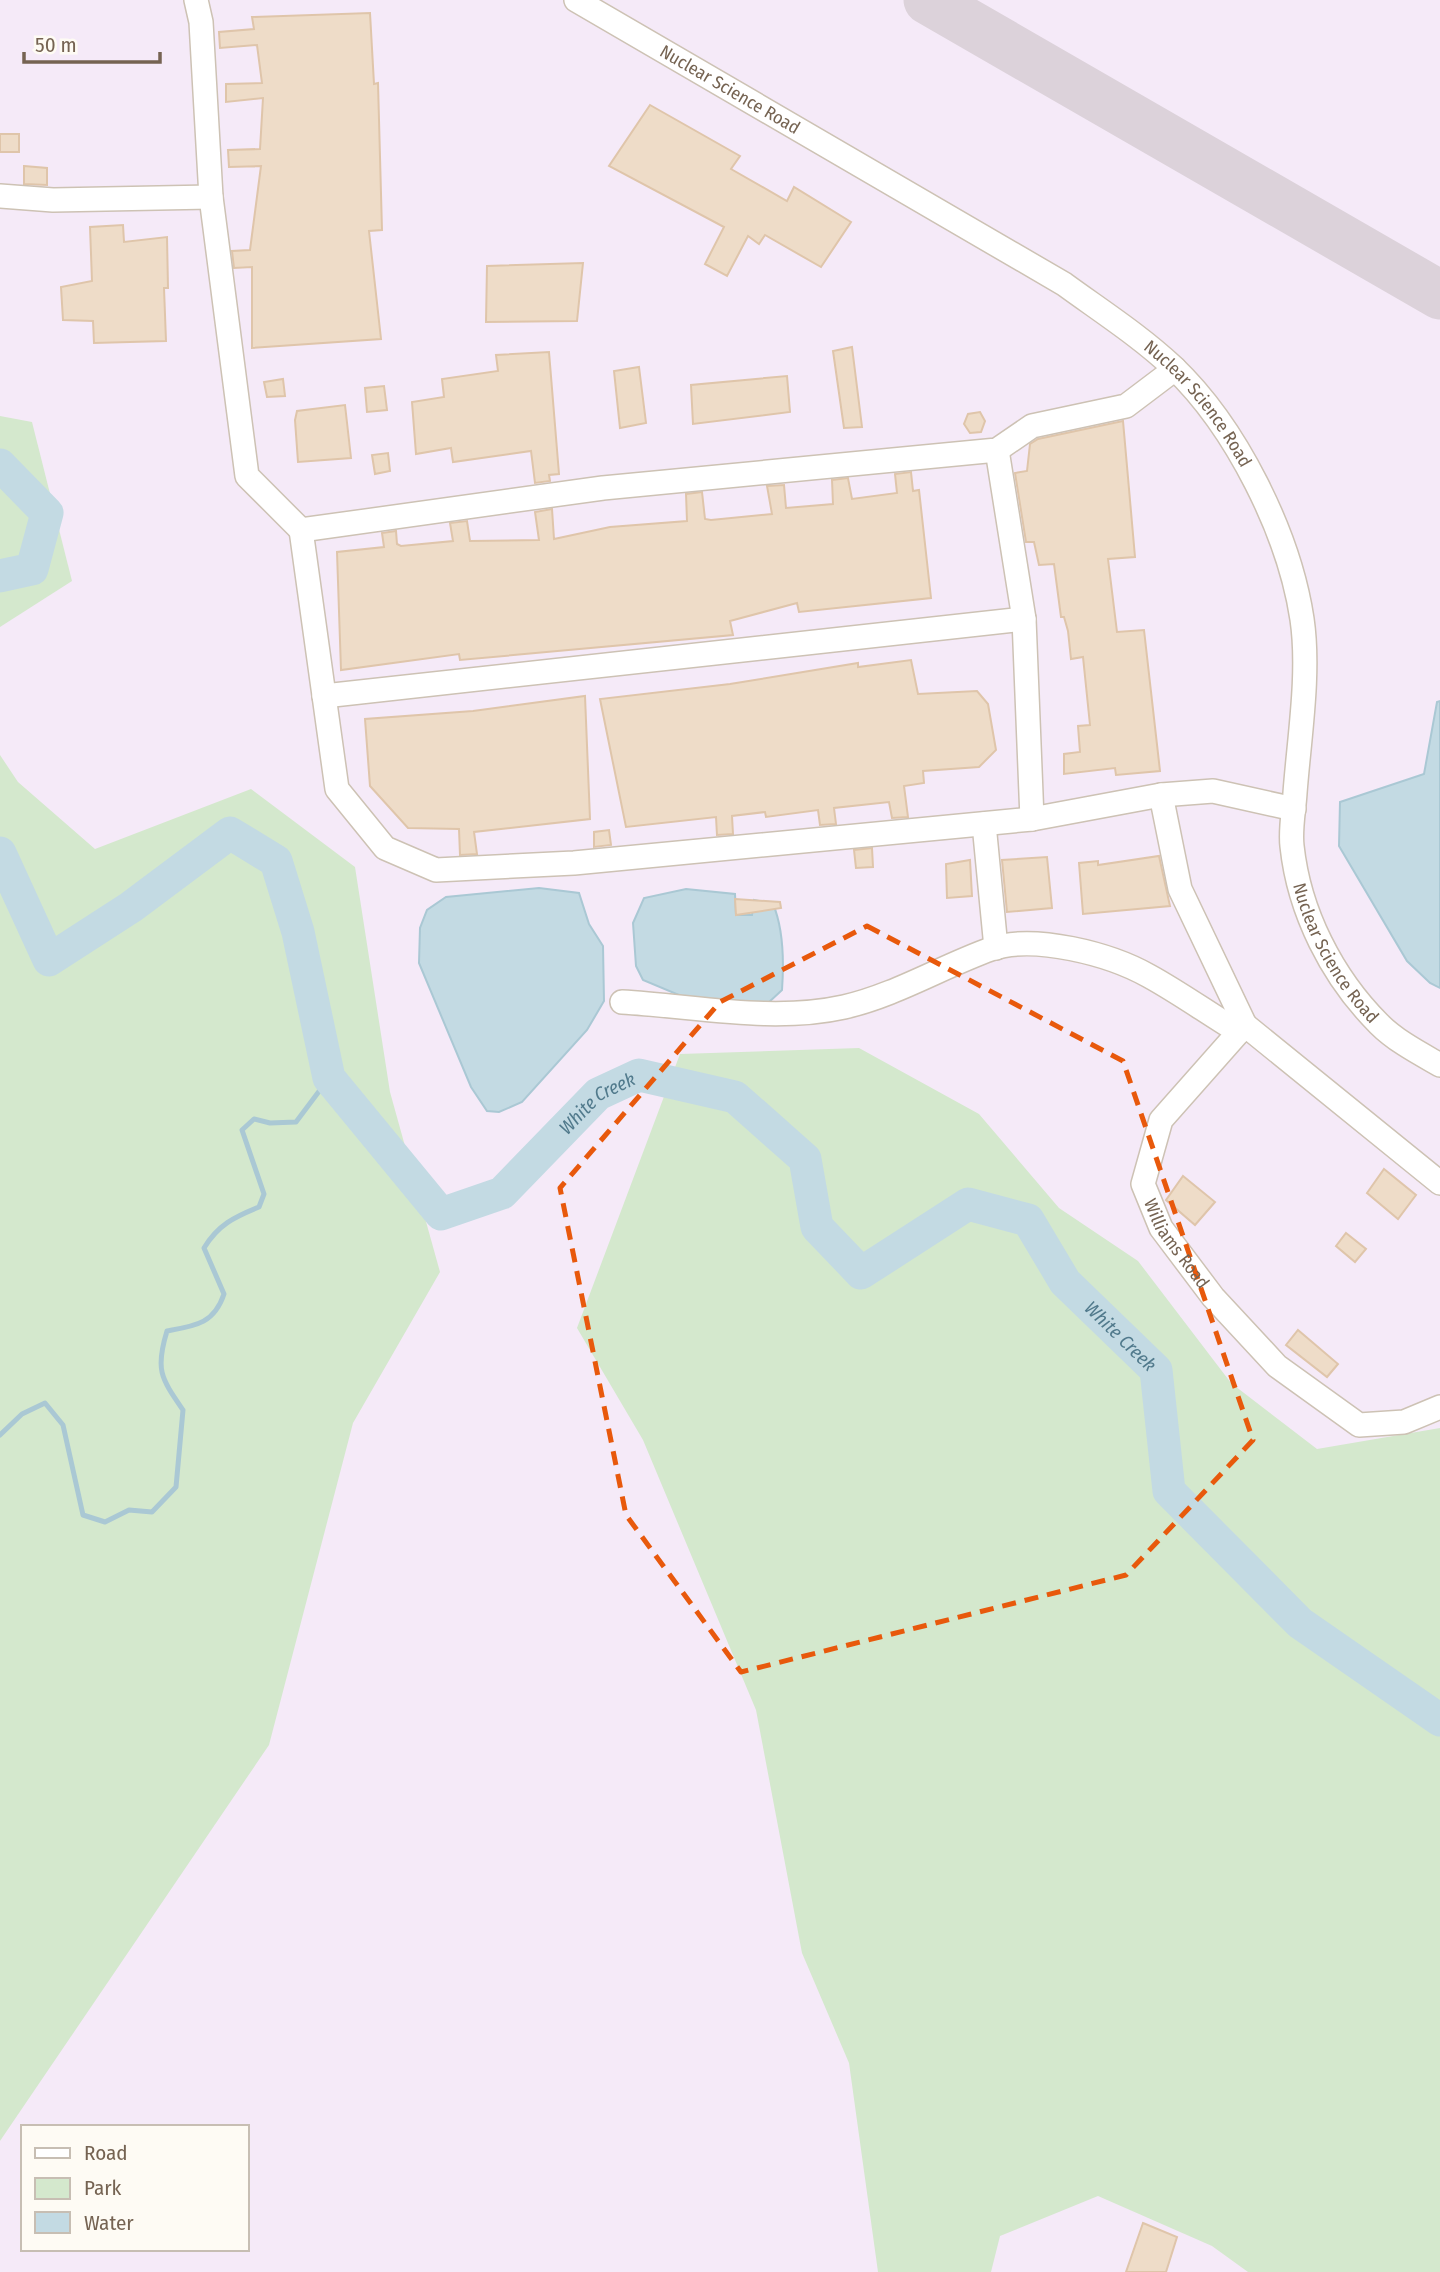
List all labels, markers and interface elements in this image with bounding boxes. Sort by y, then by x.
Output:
scale bar [24,21,161,65]
text: 50 m [35,32,77,58]
street label: Nuclear Science Road [656,40,804,139]
street label: Nuclear Science Road [1140,336,1256,471]
street label: Nuclear Science Road [1288,880,1383,1028]
water label: White Creek [554,1067,639,1139]
street label: Williams Road [1139,1195,1214,1293]
water label: White Creek [1080,1296,1161,1376]
legend [21,2125,248,2251]
text: Road [84,2140,128,2166]
text: Park [84,2175,122,2201]
text: Water [84,2210,134,2236]

